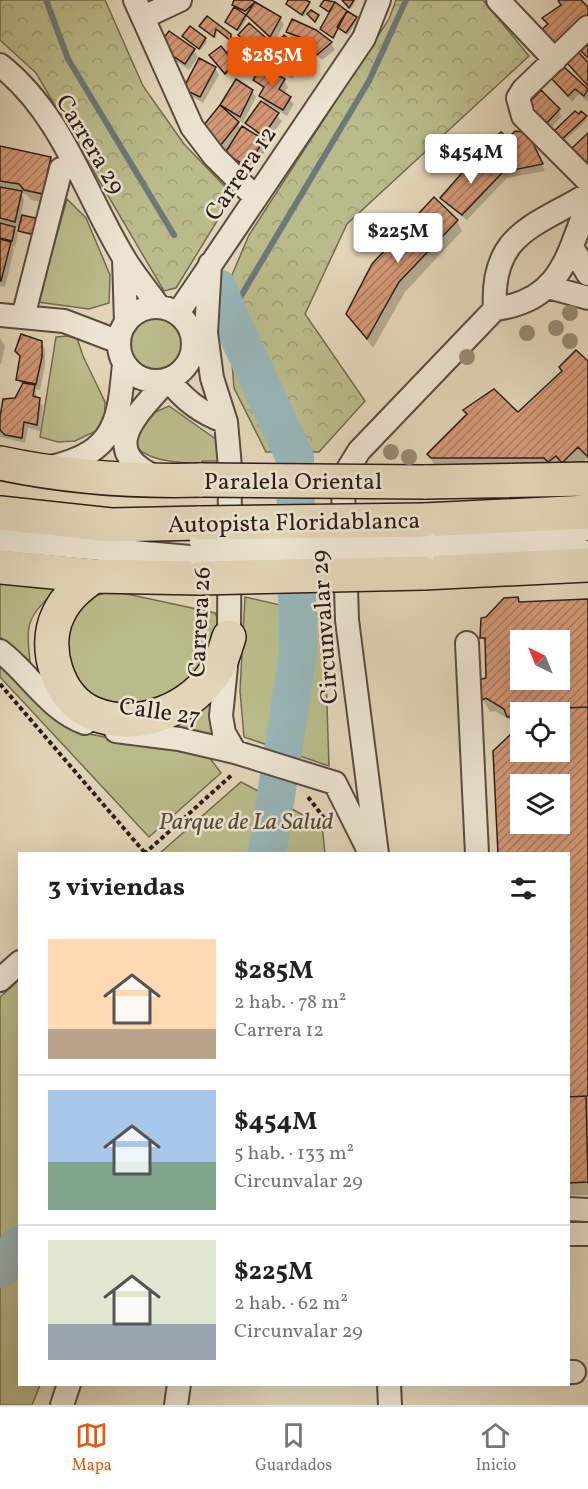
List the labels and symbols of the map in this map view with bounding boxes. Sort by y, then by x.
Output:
pin: $285M [230,37,314,88]
street label: Carrera 29 [46,89,132,201]
street label: Carrera 12 [197,120,286,228]
pin: $454M [429,134,513,185]
pin: $225M [356,213,440,264]
street label: Paralela Oriental [204,466,382,500]
street label: Autopista Floridablanca [167,505,421,543]
street label: Circunvalar 29 [304,549,348,705]
street label: Carrera 26 [181,566,221,678]
north arrow [510,630,570,690]
street label: Calle 27 [117,690,203,736]
park label: Parque de La Salud [158,806,334,840]

